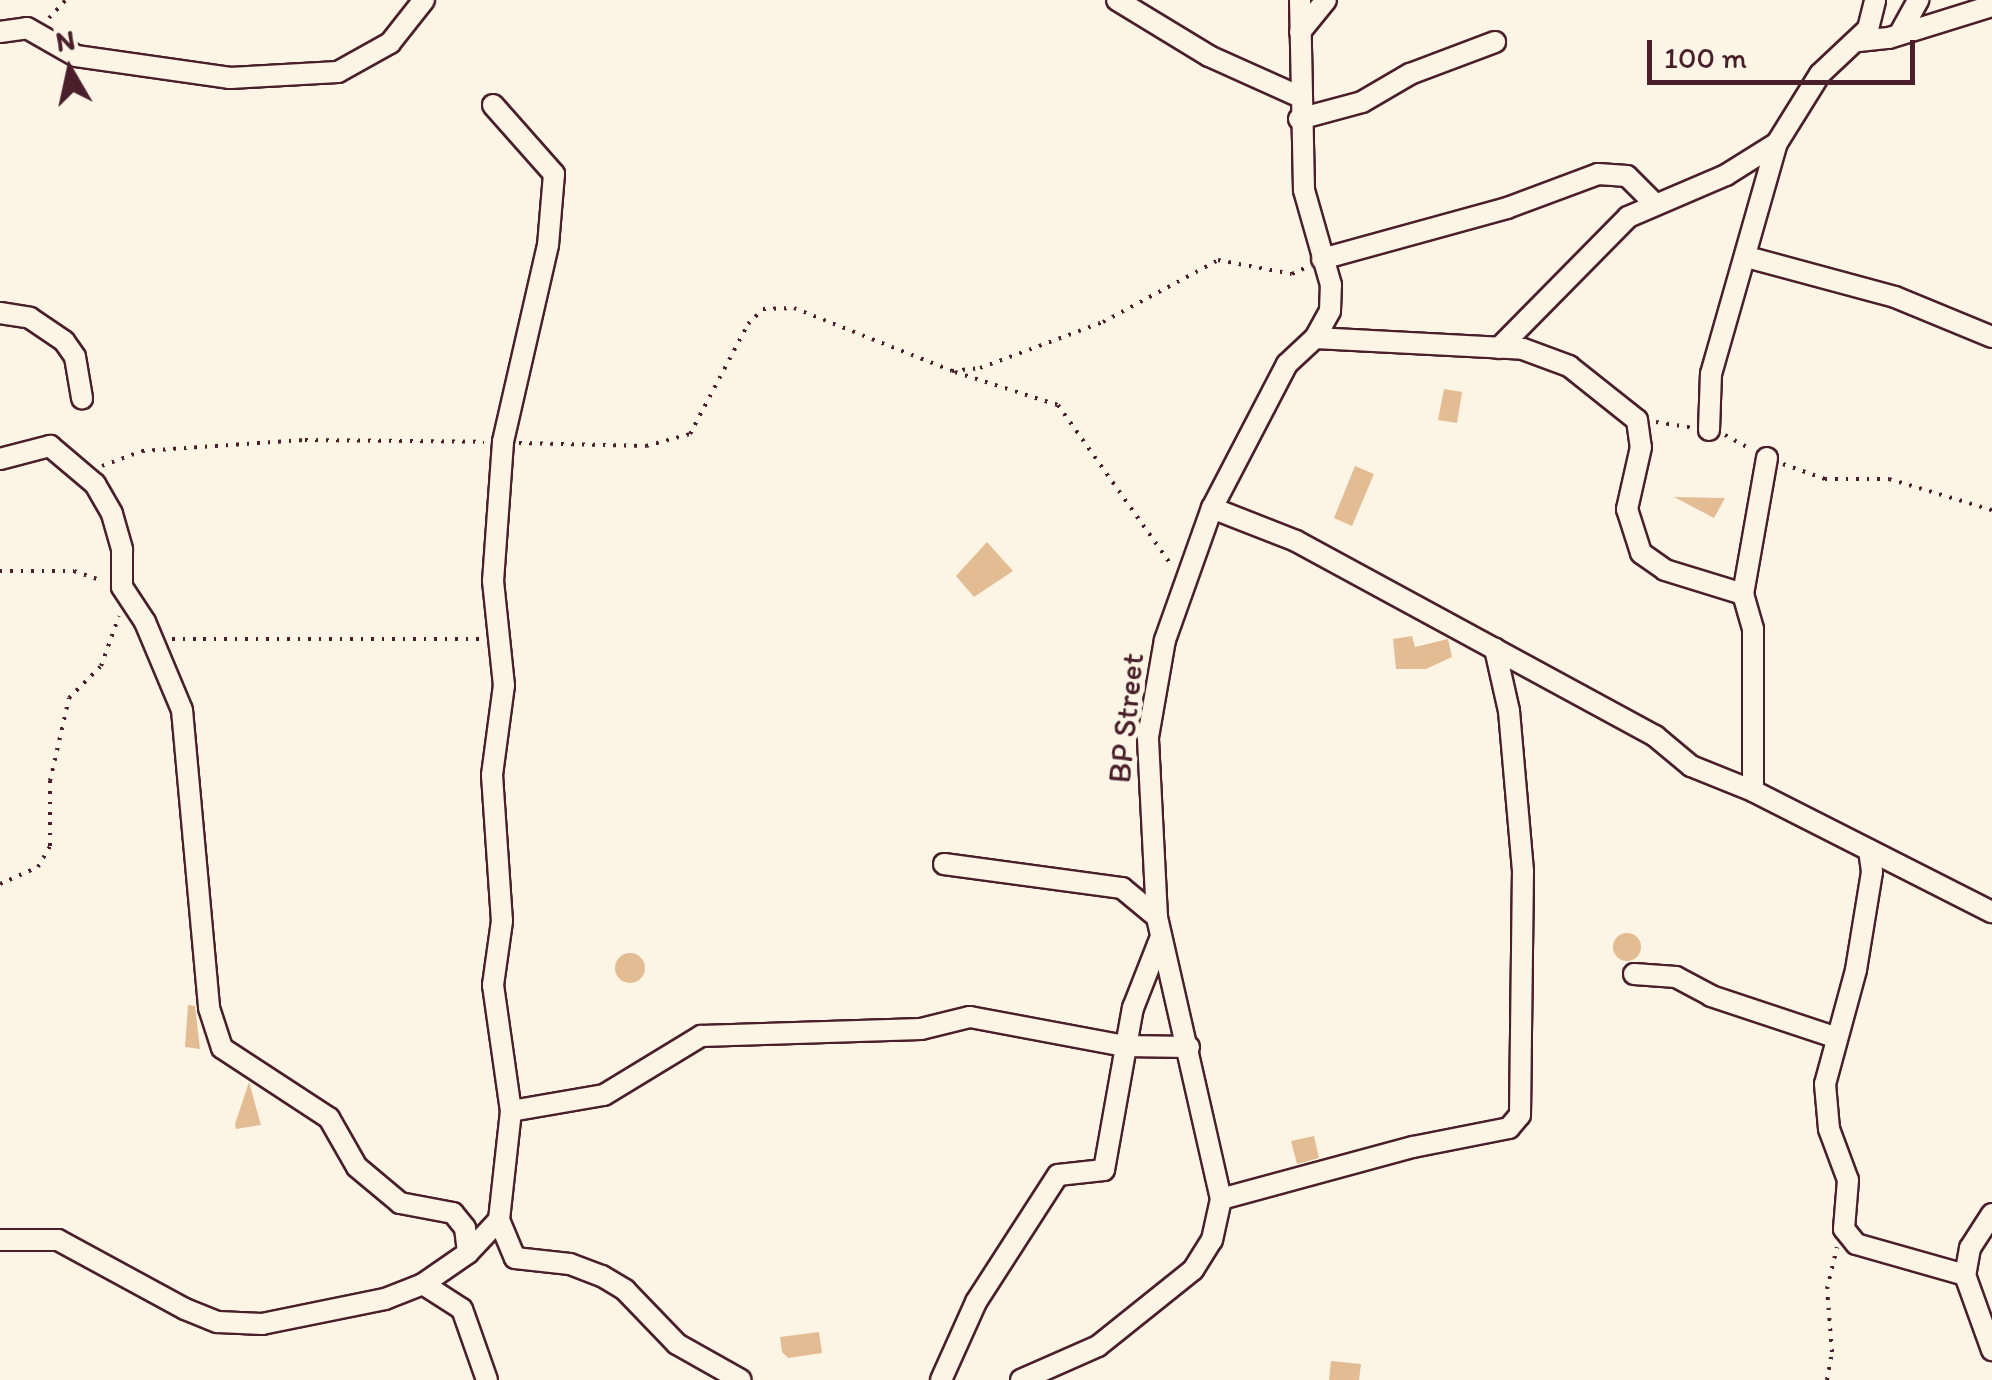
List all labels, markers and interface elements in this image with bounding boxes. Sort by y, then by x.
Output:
north arrow [20,20,120,120]
scale bar [1652,20,1920,82]
text: N [53,22,77,59]
text: 100 m [1664,39,1747,76]
street label: BP Street [1100,651,1152,785]

